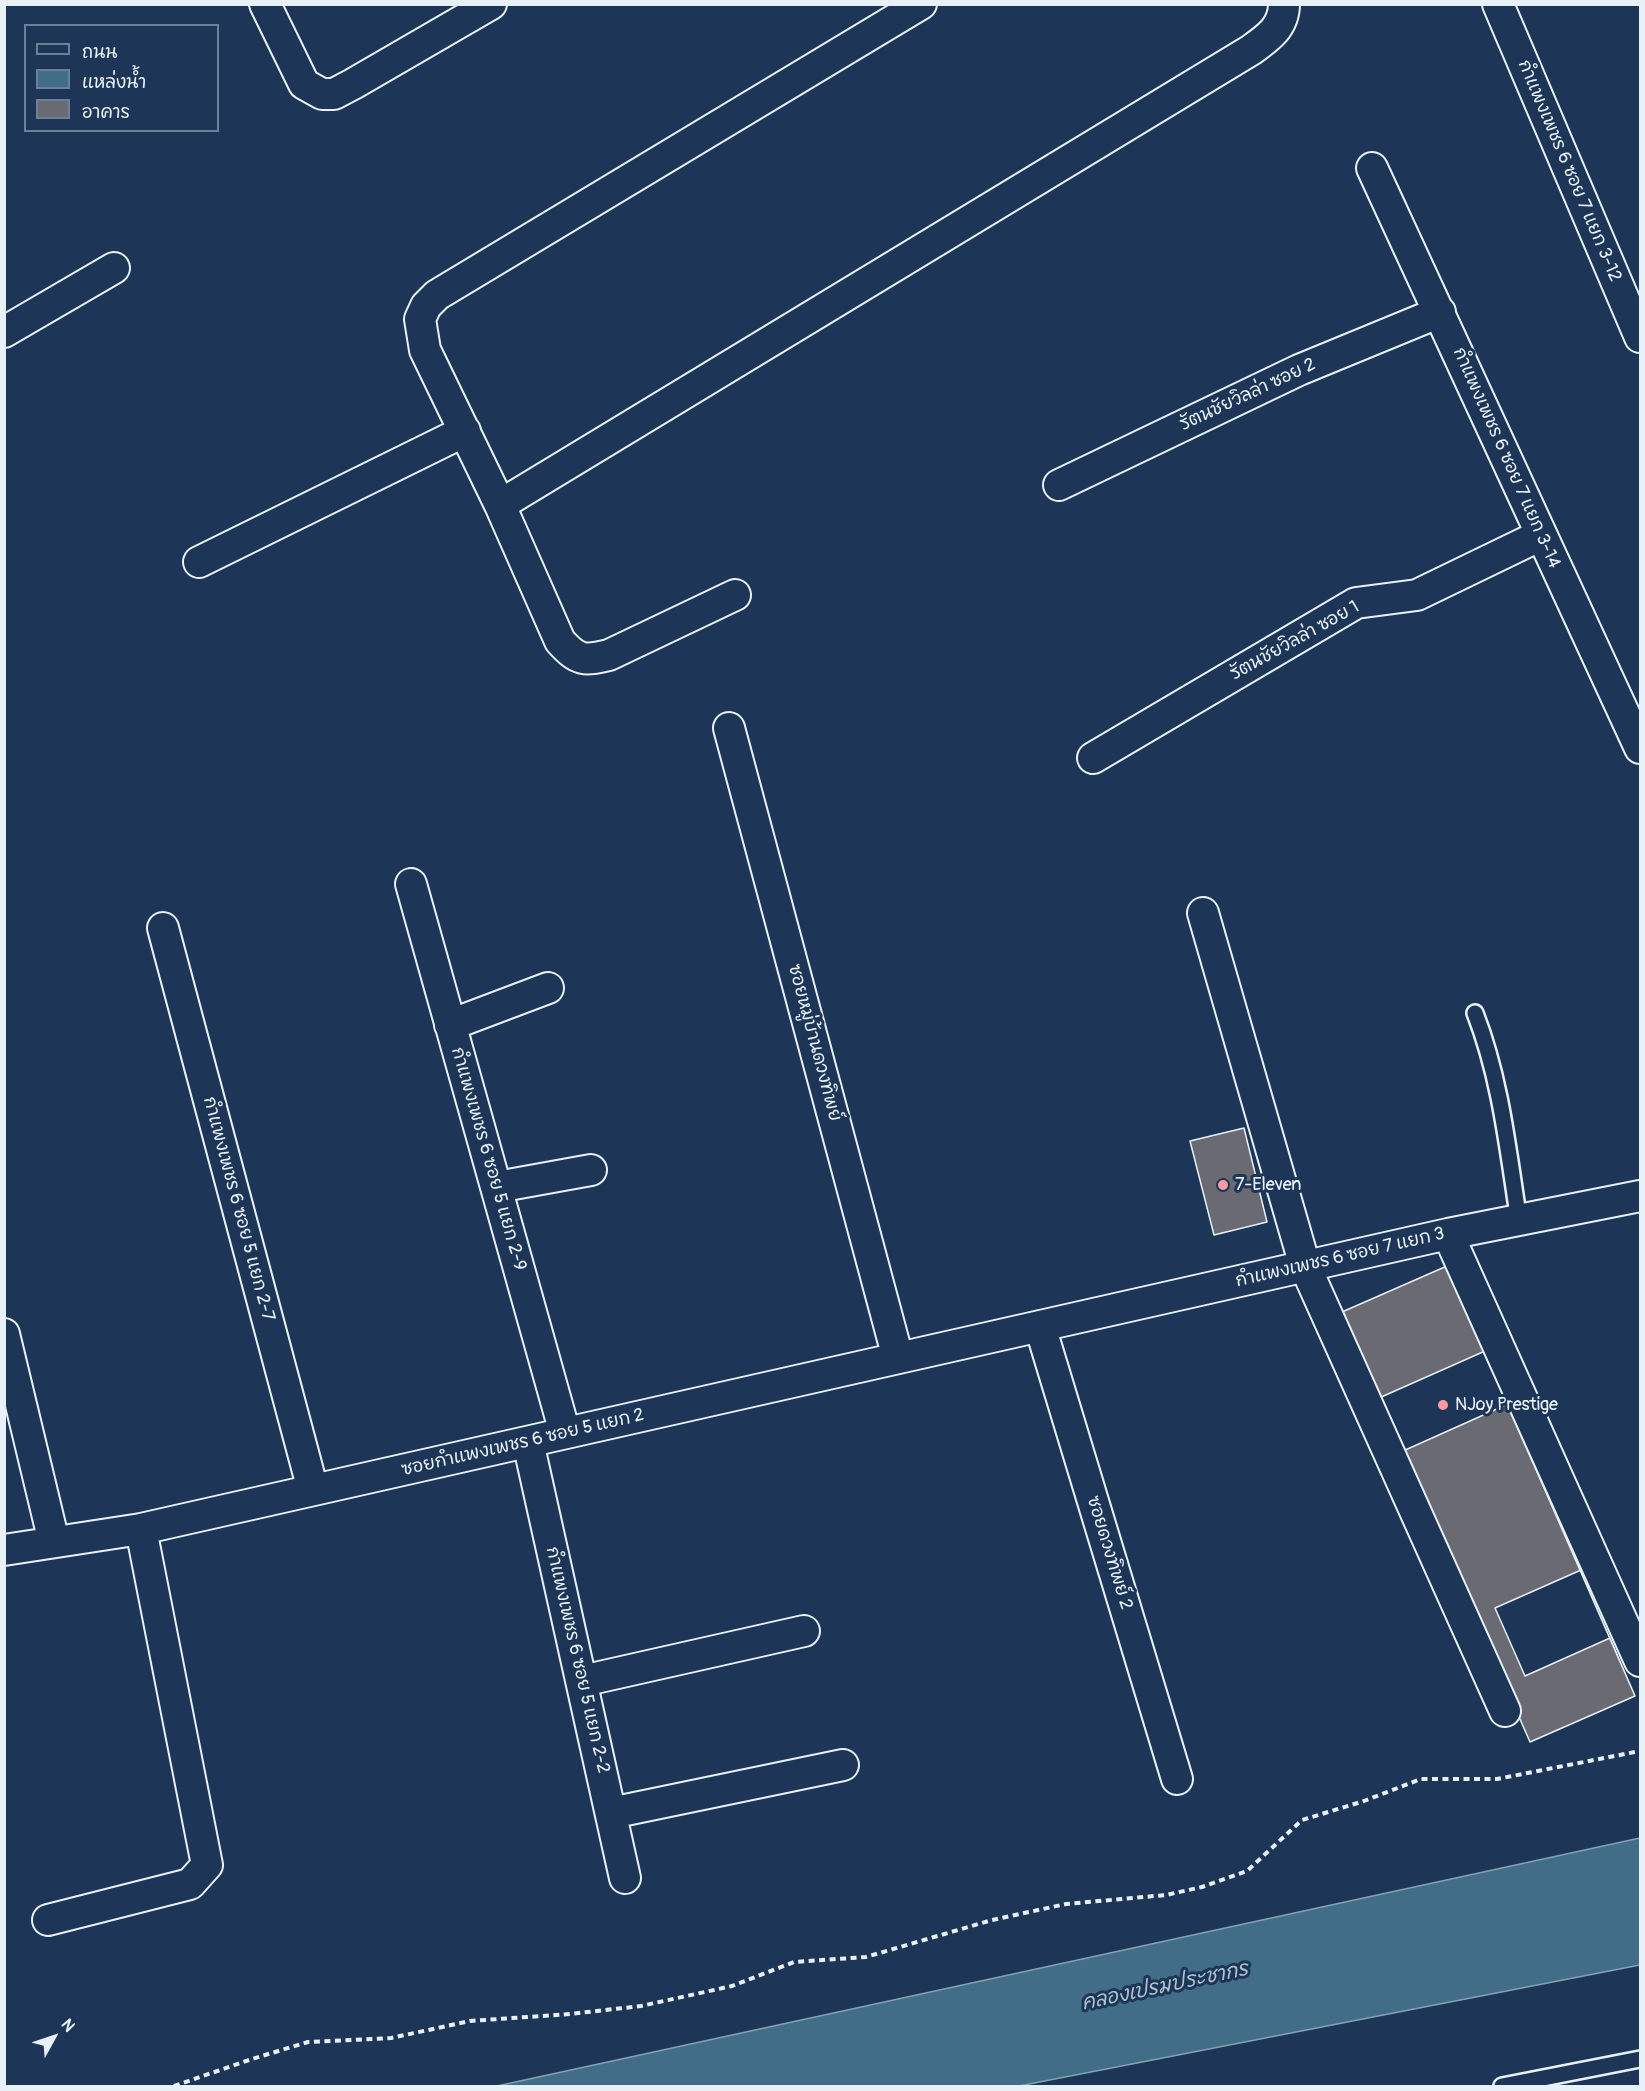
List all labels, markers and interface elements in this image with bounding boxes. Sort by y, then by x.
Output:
legend [24,24,219,132]
text: ถนน [82,41,117,64]
street label: กำแพงเพชร 6 ซอย 7 แยก 3-12 [1512,57,1626,285]
text: แหล่งน้ำ [82,71,146,94]
text: อาคาร [82,101,130,124]
street label: กำแพงเพชร 6 ซอย 7 แยก 3-14 [1447,344,1565,572]
street label: รัตนชัยวิลล่า ซอย 2 [1177,354,1319,436]
street label: รัตนชัยวิลล่า ซอย 1 [1227,597,1363,685]
street label: ซอยหมู่บ้านดวงทิพย์ [783,962,845,1124]
street label: กำแพงเพชร 6 ซอย 5 แยก 2-9 [446,1045,530,1273]
street label: กำแพงเพชร 6 ซอย 5 แยก 2-7 [198,1094,278,1324]
place label: 7-Eleven [1235,1174,1302,1196]
marker: 7-Eleven [1216,1178,1230,1192]
street label: กำแพงเพชร 6 ซอย 7 แยก 3 [1233,1223,1447,1293]
place label: NJoy Prestige [1455,1394,1558,1416]
marker: NJoy Prestige [1436,1398,1450,1412]
street label: ซอยกำแพงเพชร 6 ซอย 5 แยก 2 [400,1405,646,1481]
street label: ซอยดวงทิพย์ 2 [1081,1494,1137,1612]
street label: กำแพงเพชร 6 ซอย 5 แยก 2-2 [540,1544,614,1776]
water label: คลองเปรมประชากร [1080,1958,1250,2016]
north arrow [24,2007,84,2067]
text: N [57,2015,79,2036]

